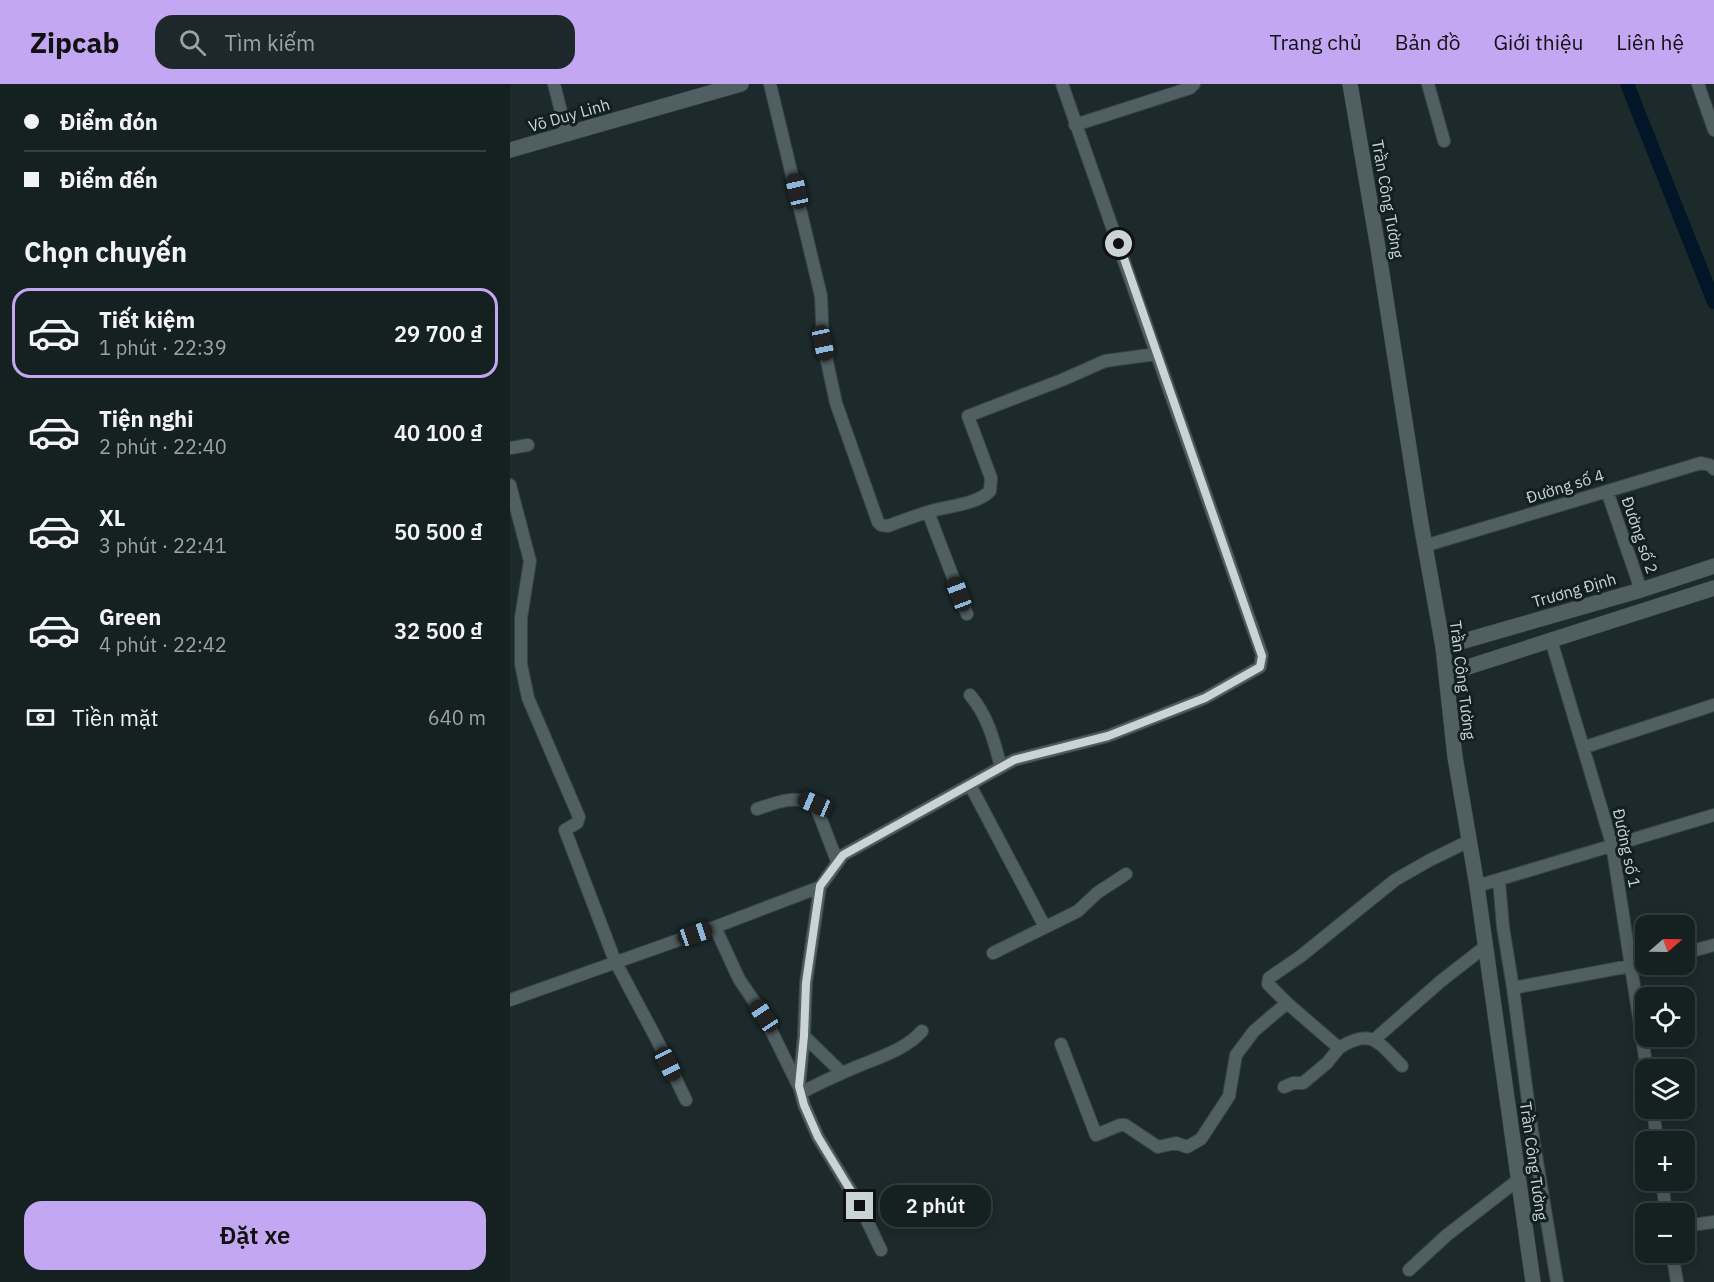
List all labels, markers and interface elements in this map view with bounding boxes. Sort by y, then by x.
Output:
search box [155,15,575,69]
text: Zipcab [30,24,119,61]
icon: search [176,26,209,59]
text: Tìm kiếm [224,28,315,57]
text: Trang chủ [1269,28,1362,56]
text: Bản đồ [1395,28,1461,56]
text: Giới thiệu [1494,28,1583,56]
text: Liên hệ [1616,28,1684,56]
street label: Võ Duy Linh [526,94,612,136]
text: Điểm đón [60,107,158,136]
street label: Trần Công Tường [1368,138,1408,260]
text: Điểm đến [60,165,158,194]
car [784,171,810,211]
route start [1105,230,1132,257]
text: Chọn chuyến [24,234,187,269]
text: Tiết kiệm [99,305,195,334]
icon: car [27,306,81,360]
text: 29 700 ₫ [394,319,483,348]
car [810,324,836,362]
text: 1 phút · 22:39 [99,334,227,361]
text: Tiện nghi [99,404,193,433]
icon: car [27,405,81,459]
text: 40 100 ₫ [394,418,483,447]
text: 2 phút · 22:40 [99,433,227,460]
street label: Đường số 4 [1524,465,1606,507]
street label: Đường số 2 [1617,494,1663,576]
text: XL [99,503,125,532]
icon: car [27,504,81,558]
text: 50 500 ₫ [394,517,483,546]
text: 3 phút · 22:41 [99,532,227,559]
street label: Trương Định [1530,568,1618,612]
car [944,574,974,614]
text: Green [99,602,161,631]
icon: car [27,603,81,657]
text: 32 500 ₫ [394,616,483,645]
street label: Trần Công Tường [1446,619,1480,741]
text: 4 phút · 22:42 [99,631,227,658]
icon: cash [24,701,57,734]
text: Tiền mặt [72,703,159,732]
text: 640 m [428,704,486,731]
car [795,789,835,819]
street label: Đường số 1 [1609,807,1645,889]
north arrow [1635,915,1695,975]
map controls [1635,915,1695,1263]
car [675,920,715,948]
button: locate [1635,987,1695,1047]
car [746,996,782,1036]
car [652,1044,684,1084]
button: layers [1635,1059,1695,1119]
street label: Trần Công Tường [1516,1100,1552,1222]
button: + [1635,1131,1695,1191]
callout: 2 phút [881,1185,992,1227]
route end [846,1192,873,1219]
text: 2 phút [906,1192,965,1219]
button: Đặt xe [24,1201,486,1270]
button: − [1635,1203,1695,1263]

